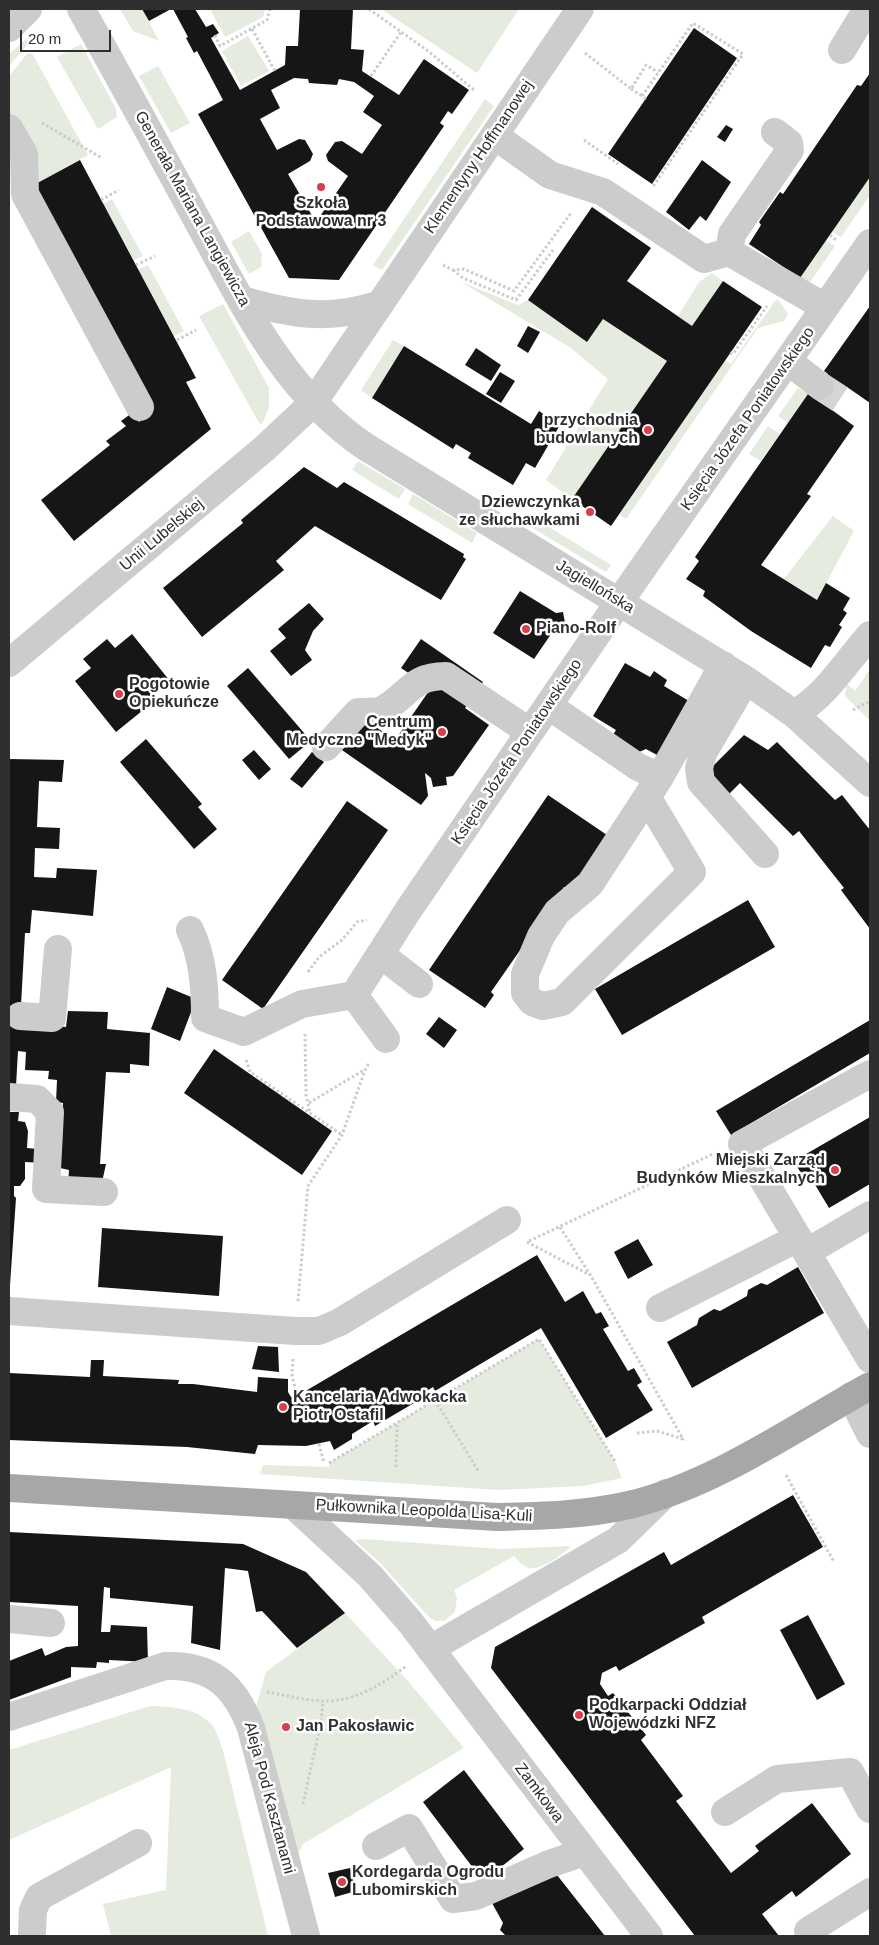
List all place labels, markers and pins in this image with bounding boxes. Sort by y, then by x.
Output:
marker: Szkoła Podstawowa nr 3 [315,181,327,193]
place label: Szkoła Podstawowa nr 3 [256,194,386,232]
place label: przychodnia budowlanych [536,411,638,449]
marker: przychodnia budowlanych [642,424,654,436]
place label: Dziewczynka ze słuchawkami [459,493,580,531]
marker: Dziewczynka ze słuchawkami [584,506,596,518]
place label: Piano-Rolf [536,619,616,639]
marker: Piano-Rolf [520,623,532,635]
place label: Pogotowie Opiekuńcze [129,675,219,713]
marker: Pogotowie Opiekuńcze [113,688,125,700]
place label: Centrum Medyczne "Medyk" [286,713,432,751]
marker: Centrum Medyczne "Medyk" [436,726,448,738]
place label: Miejski Zarząd Budynków Mieszkalnych [637,1151,825,1189]
marker: Miejski Zarząd Budynków Mieszkalnych [829,1164,841,1176]
place label: Kancelaria Adwokacka Piotr Ostafil [293,1388,466,1426]
marker: Kancelaria Adwokacka Piotr Ostafil [277,1401,289,1413]
place label: Podkarpacki Oddział Wojewódzki NFZ [589,1696,746,1734]
marker: Podkarpacki Oddział Wojewódzki NFZ [573,1709,585,1721]
place label: Jan Pakosławic [296,1717,414,1737]
marker: Jan Pakosławic [280,1721,292,1733]
place label: Kordegarda Ogrodu Lubomirskich [352,1863,504,1901]
marker: Kordegarda Ogrodu Lubomirskich [336,1876,348,1888]

